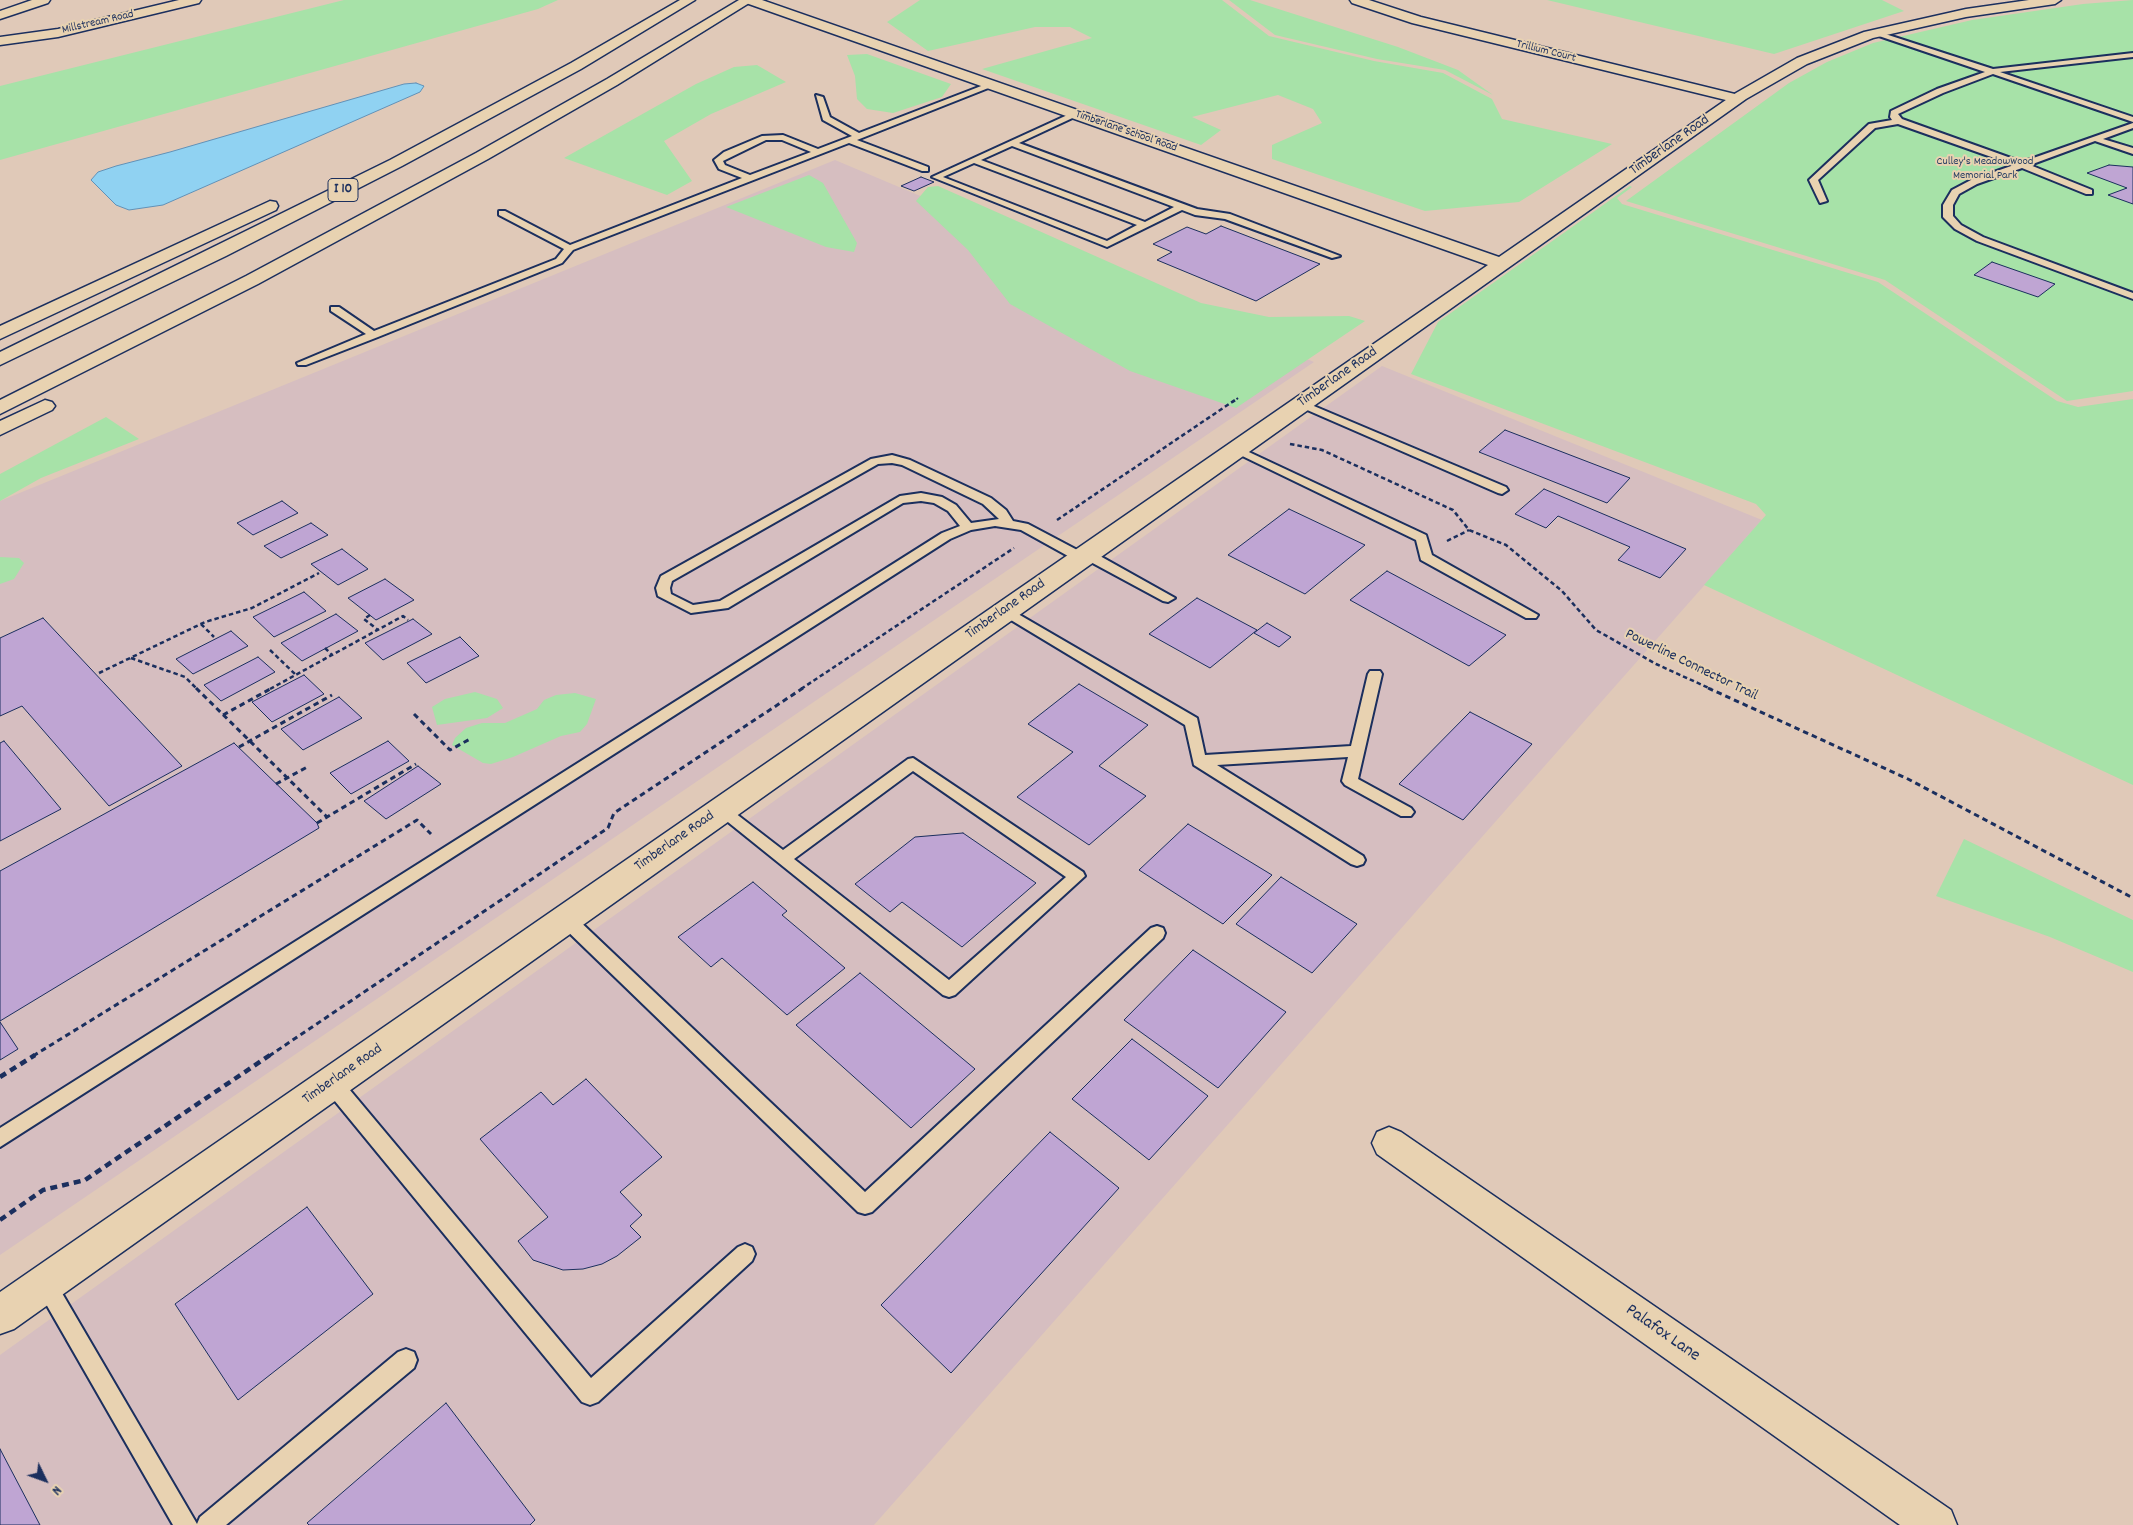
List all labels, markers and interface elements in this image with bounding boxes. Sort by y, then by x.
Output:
street label: Millstream Road [61,8,135,38]
street label: Trillium Court [1515,38,1577,66]
street label: Timberlane School Road [1073,108,1179,156]
street label: Timberlane Road [1627,112,1713,180]
park label: Culley's MeadowWood Memorial Park [1937,155,2033,183]
road number: I 10 [328,178,358,202]
street label: Timberlane Road [1295,344,1381,412]
street label: Timberlane Road [963,576,1049,644]
street label: Powerline Connector Trail [1622,626,1760,706]
street label: Timberlane Road [632,808,718,876]
street label: Timberlane Road [300,1041,386,1109]
street label: Palafox Lane [1620,1300,1704,1368]
north arrow [20,1455,70,1505]
text: N [46,1481,66,1499]

